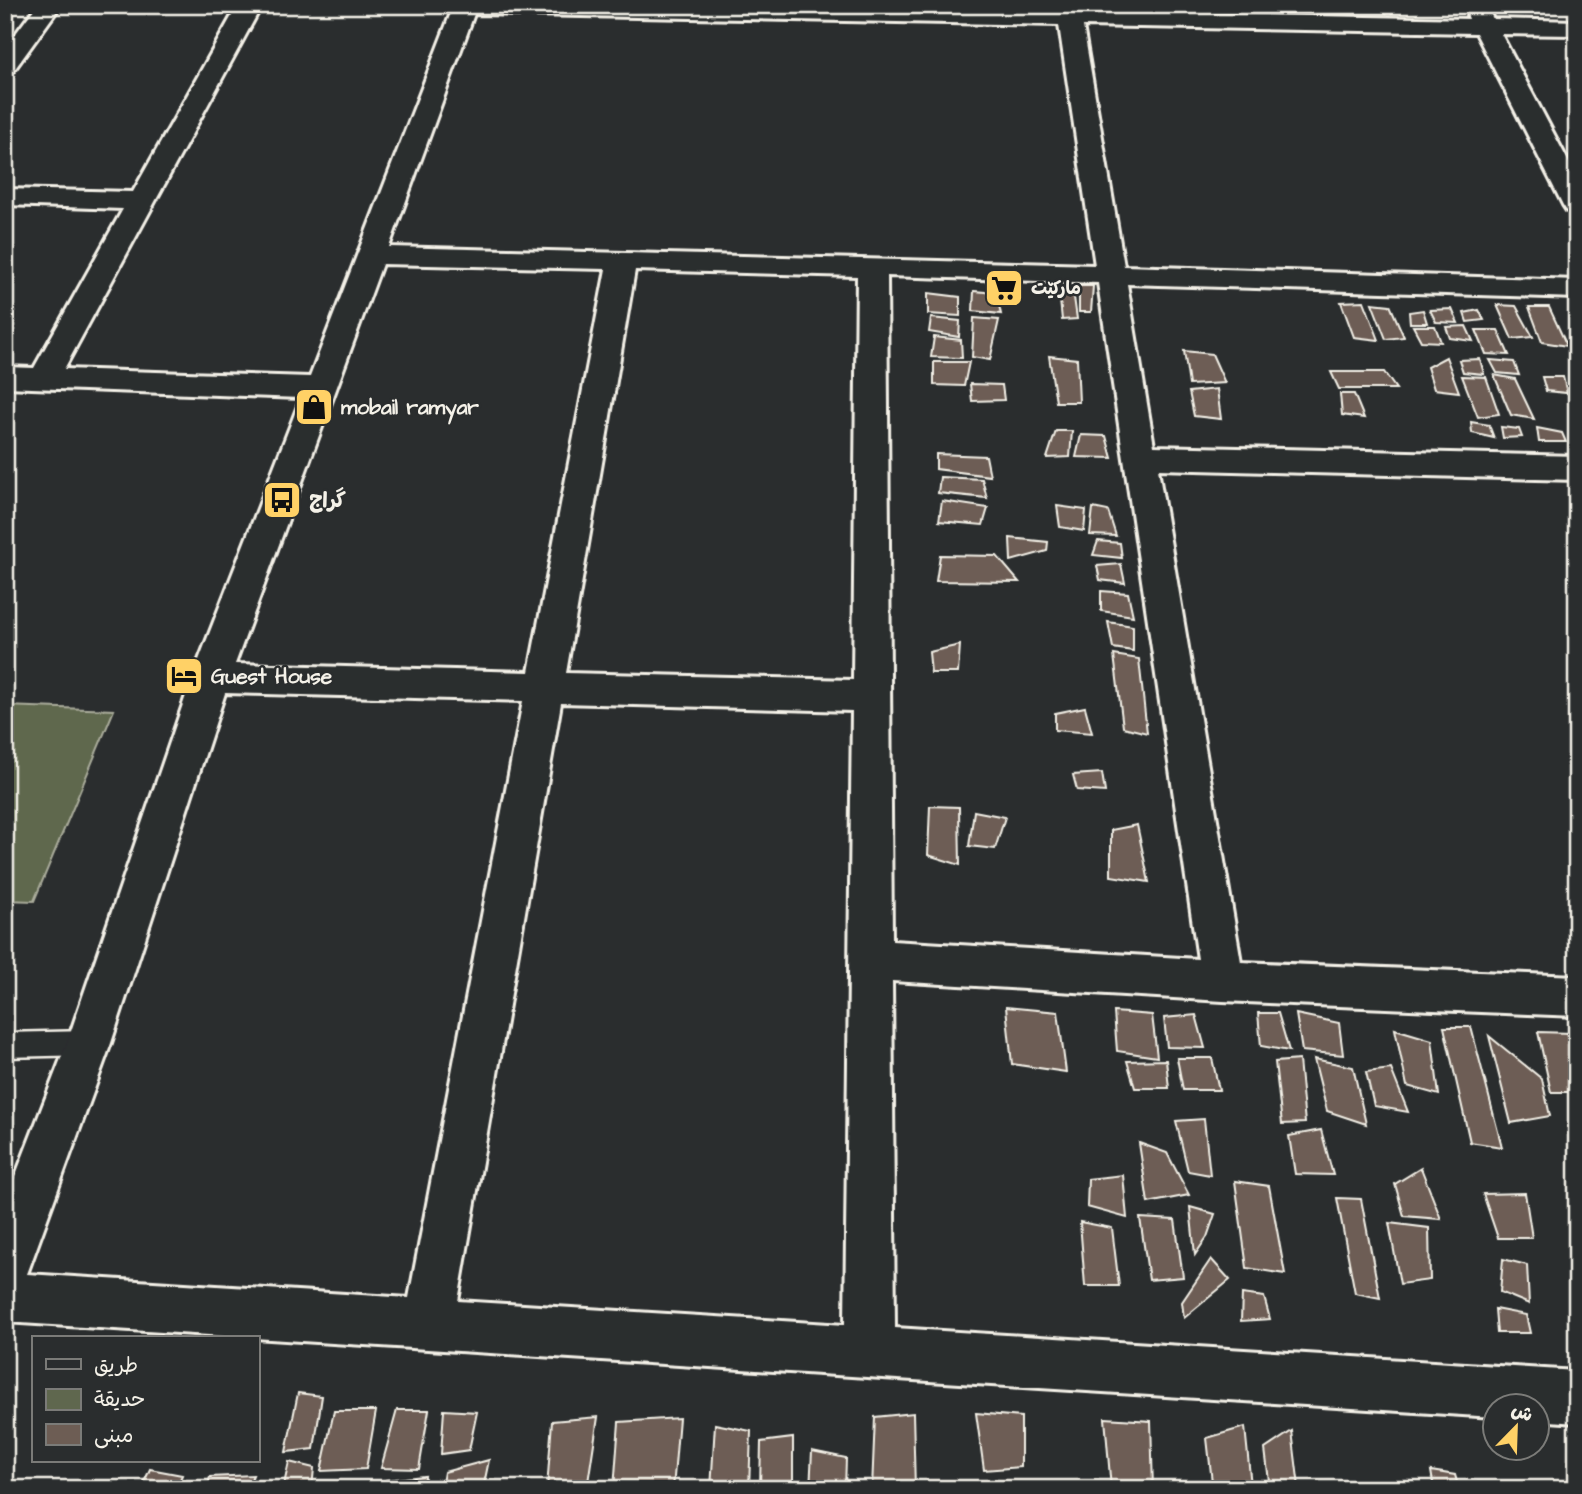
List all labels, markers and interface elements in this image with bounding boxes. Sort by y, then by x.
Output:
supermarket icon: مارکێت [983,267,1025,309]
place label: مارکێت [1031,276,1081,301]
shop icon: mobail ramyar [293,386,335,428]
place label: mobail ramyar [341,393,479,425]
bus stop icon: گراج [261,479,303,521]
place label: گراج [309,486,347,515]
hotel icon: Guest House [163,655,205,697]
place label: Guest House [211,662,333,691]
legend [32,1336,259,1462]
text: طريق [94,1351,138,1380]
text: حديقة [94,1385,145,1414]
north arrow [1480,1392,1550,1462]
text: ش [1507,1396,1537,1429]
text: مبنى [94,1421,133,1450]

